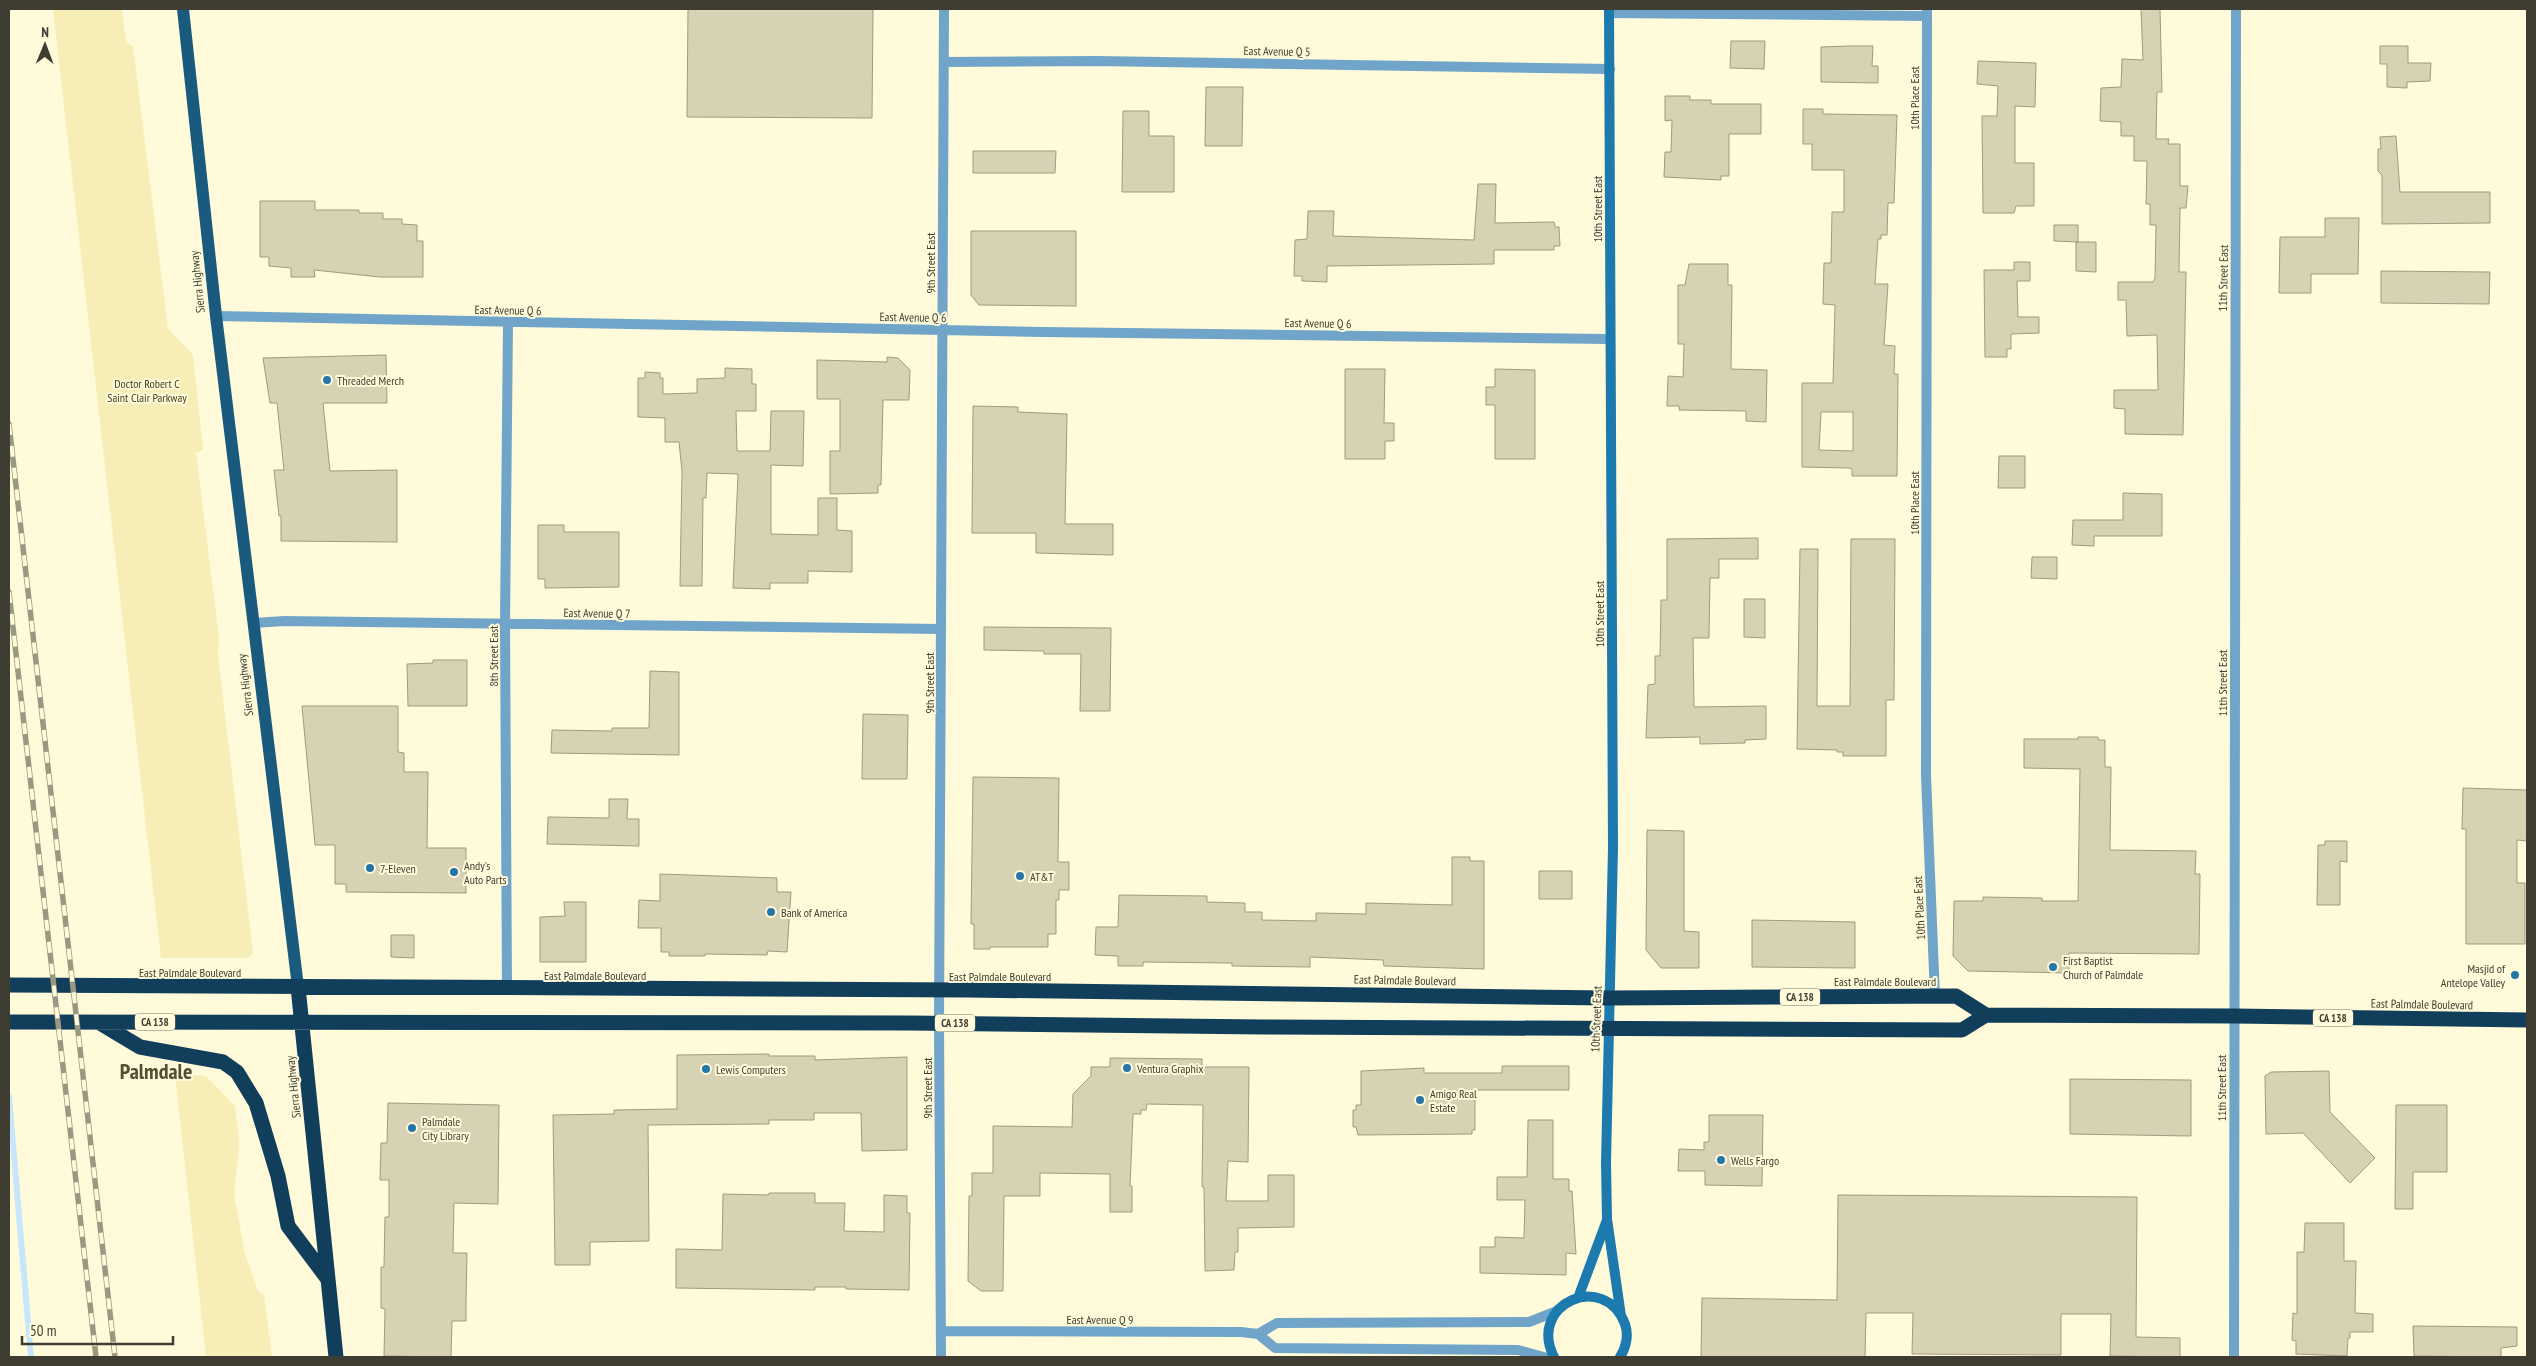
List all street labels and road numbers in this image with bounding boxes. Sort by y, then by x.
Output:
street label: East Avenue Q 5 [1243,43,1311,59]
street label: 10th Place East [1907,65,1922,130]
street label: 10th Street East [1590,175,1605,242]
street label: 9th Street East [923,232,938,294]
street label: 11th Street East [2215,244,2231,311]
street label: Sierra Highway [186,250,208,314]
street label: East Avenue Q 6 [474,302,542,318]
street label: East Avenue Q 6 [879,309,947,325]
street label: East Avenue Q 6 [1284,315,1352,331]
street label: 10th Place East [1907,470,1922,535]
street label: 10th Street East [1592,580,1607,647]
street label: East Avenue Q 7 [563,605,631,621]
street label: 8th Street East [486,625,501,687]
street label: 11th Street East [2215,649,2230,716]
street label: 9th Street East [922,652,937,714]
street label: Sierra Highway [234,653,256,717]
street label: 10th Place East [1910,875,1928,940]
street label: East Palmdale Boulevard [139,965,241,980]
street label: East Palmdale Boulevard [544,968,646,983]
street label: East Palmdale Boulevard [949,969,1051,984]
street label: East Palmdale Boulevard [1354,972,1456,988]
street label: East Palmdale Boulevard [1834,974,1936,989]
street label: 10th Street East [1587,985,1605,1053]
road number: CA 138 [1780,989,1820,1006]
street label: East Palmdale Boulevard [2371,996,2473,1012]
road number: CA 138 [2313,1010,2353,1026]
road number: CA 138 [135,1014,175,1030]
road number: CA 138 [935,1014,975,1032]
street label: 11th Street East [2214,1054,2229,1121]
street label: Sierra Highway [282,1055,304,1119]
street label: 9th Street East [920,1057,935,1119]
street label: East Avenue Q 9 [1067,1312,1133,1327]

